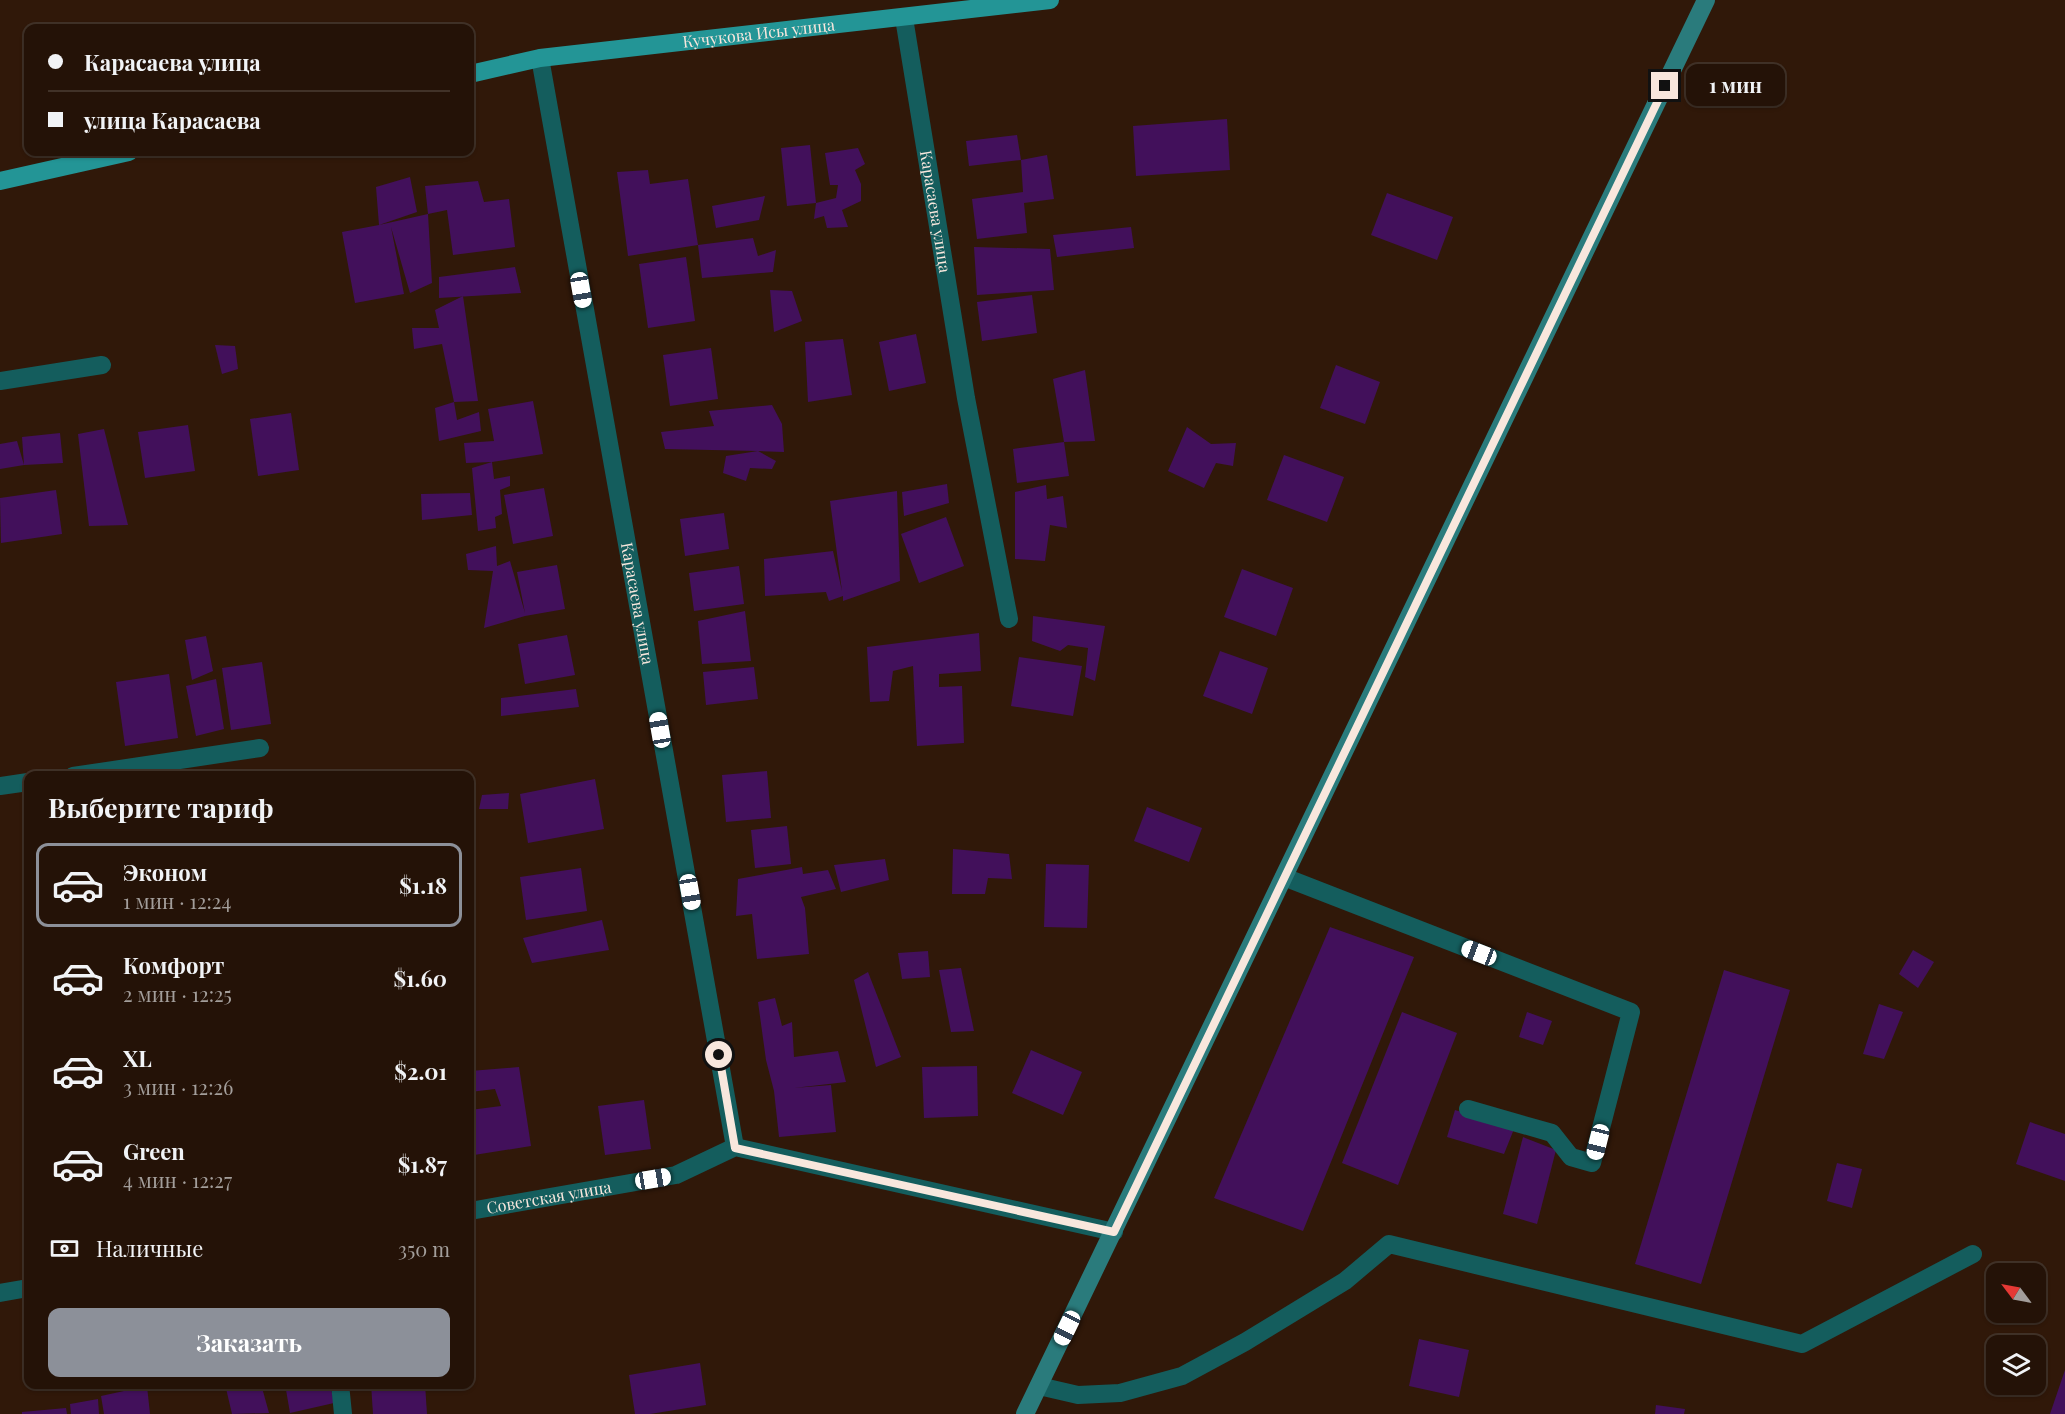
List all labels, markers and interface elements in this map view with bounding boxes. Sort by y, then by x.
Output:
street label: Кучукова Исы улица [681,14,836,52]
text: Карасаева улица [84,47,261,77]
callout: 1 мин [1686,65,1785,107]
text: 1 мин [1709,71,1762,98]
route end [1651,72,1678,99]
text: улица Карасаева [84,105,261,135]
street label: Карасаева улица [916,149,956,274]
car [569,271,593,309]
street label: Карасаева улица [617,540,659,666]
car [648,711,672,749]
text: Выберите тариф [48,789,274,825]
text: Эконом [123,857,207,887]
icon: car [51,858,105,912]
text: $1.18 [399,870,447,900]
car [678,873,702,911]
text: 1 мин · 12:24 [123,887,231,914]
car [1459,938,1499,968]
text: Комфорт [123,950,224,980]
icon: car [51,951,105,1005]
text: $1.60 [393,963,447,993]
text: 2 мин · 12:25 [123,980,232,1007]
route start [705,1041,732,1068]
text: XL [123,1043,152,1073]
icon: car [51,1044,105,1098]
text: $2.01 [394,1056,447,1086]
text: 3 мин · 12:26 [123,1073,233,1100]
car [1585,1122,1611,1162]
text: Green [123,1136,185,1166]
icon: car [51,1137,105,1191]
text: $1.87 [398,1149,447,1179]
text: 4 мин · 12:27 [123,1166,232,1193]
car [634,1167,672,1191]
street label: Советская улица [485,1176,613,1218]
icon: cash [48,1232,81,1265]
text: Наличные [96,1233,203,1263]
text: 350 m [398,1235,450,1262]
north arrow [1986,1263,2046,1323]
map controls [1986,1263,2046,1395]
button: Заказать [48,1308,450,1377]
car [1051,1308,1083,1348]
button: layers [1986,1335,2046,1395]

